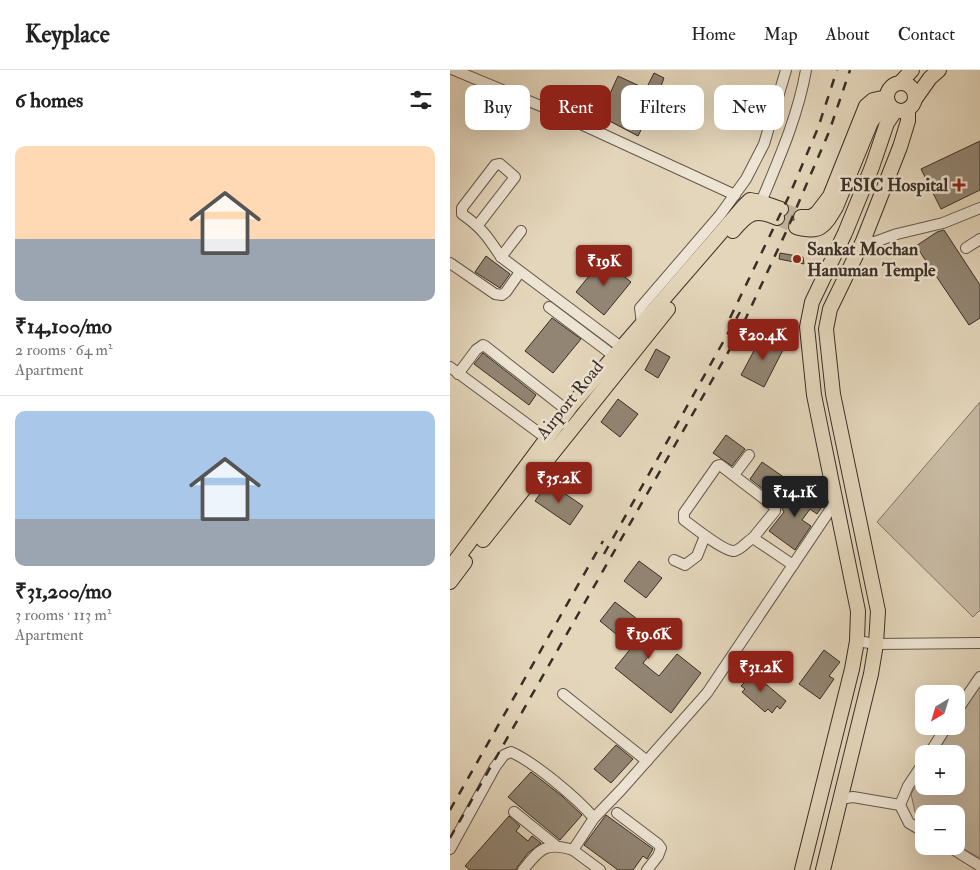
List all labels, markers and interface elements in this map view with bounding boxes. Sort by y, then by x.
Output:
text: Keyplace [25,19,110,50]
text: Home [691,23,736,46]
text: Map [764,23,798,46]
text: About [826,23,870,46]
text: Contact [898,23,955,46]
chip: Buy [465,85,530,130]
chip: Rent [540,85,611,130]
chip: Filters [621,85,704,130]
chip: New [714,85,784,130]
icon: filters [407,86,435,114]
text: 6 homes [15,87,83,114]
place label: ESIC Hospital [840,174,948,197]
icon: home [180,178,270,268]
marker: ESIC Hospital [952,178,966,192]
place label: Sankat Mochan Hanuman Temple [807,238,936,282]
pin: ₹19K [574,244,634,287]
text: ₹19K [587,251,621,271]
marker: Sankat Mochan Hanuman Temple [791,253,803,265]
text: ₹14,100/mo [15,313,112,340]
pin: ₹20.4K [722,318,804,361]
text: ₹20.4K [739,325,787,345]
text: 2 rooms · 64 m² [15,340,113,360]
street label: Airport Road [531,356,609,445]
text: Apartment [15,360,83,380]
icon: home [180,444,270,534]
pin: ₹35.2K [518,462,600,504]
text: ₹35.2K [537,468,581,488]
pin: ₹14.1K [754,476,836,518]
text: ₹14.1K [773,482,817,502]
text: ₹31,200/mo [15,578,112,605]
text: 3 rooms · 113 m² [15,605,111,625]
pin: ₹19.6K [608,618,690,660]
text: ₹19.6K [626,624,672,644]
text: Apartment [15,625,83,645]
pin: ₹31.2K [720,650,802,693]
text: ₹31.2K [739,657,783,677]
north arrow [915,685,965,735]
map controls [915,685,965,855]
button: + [915,745,965,795]
button: − [915,805,965,855]

